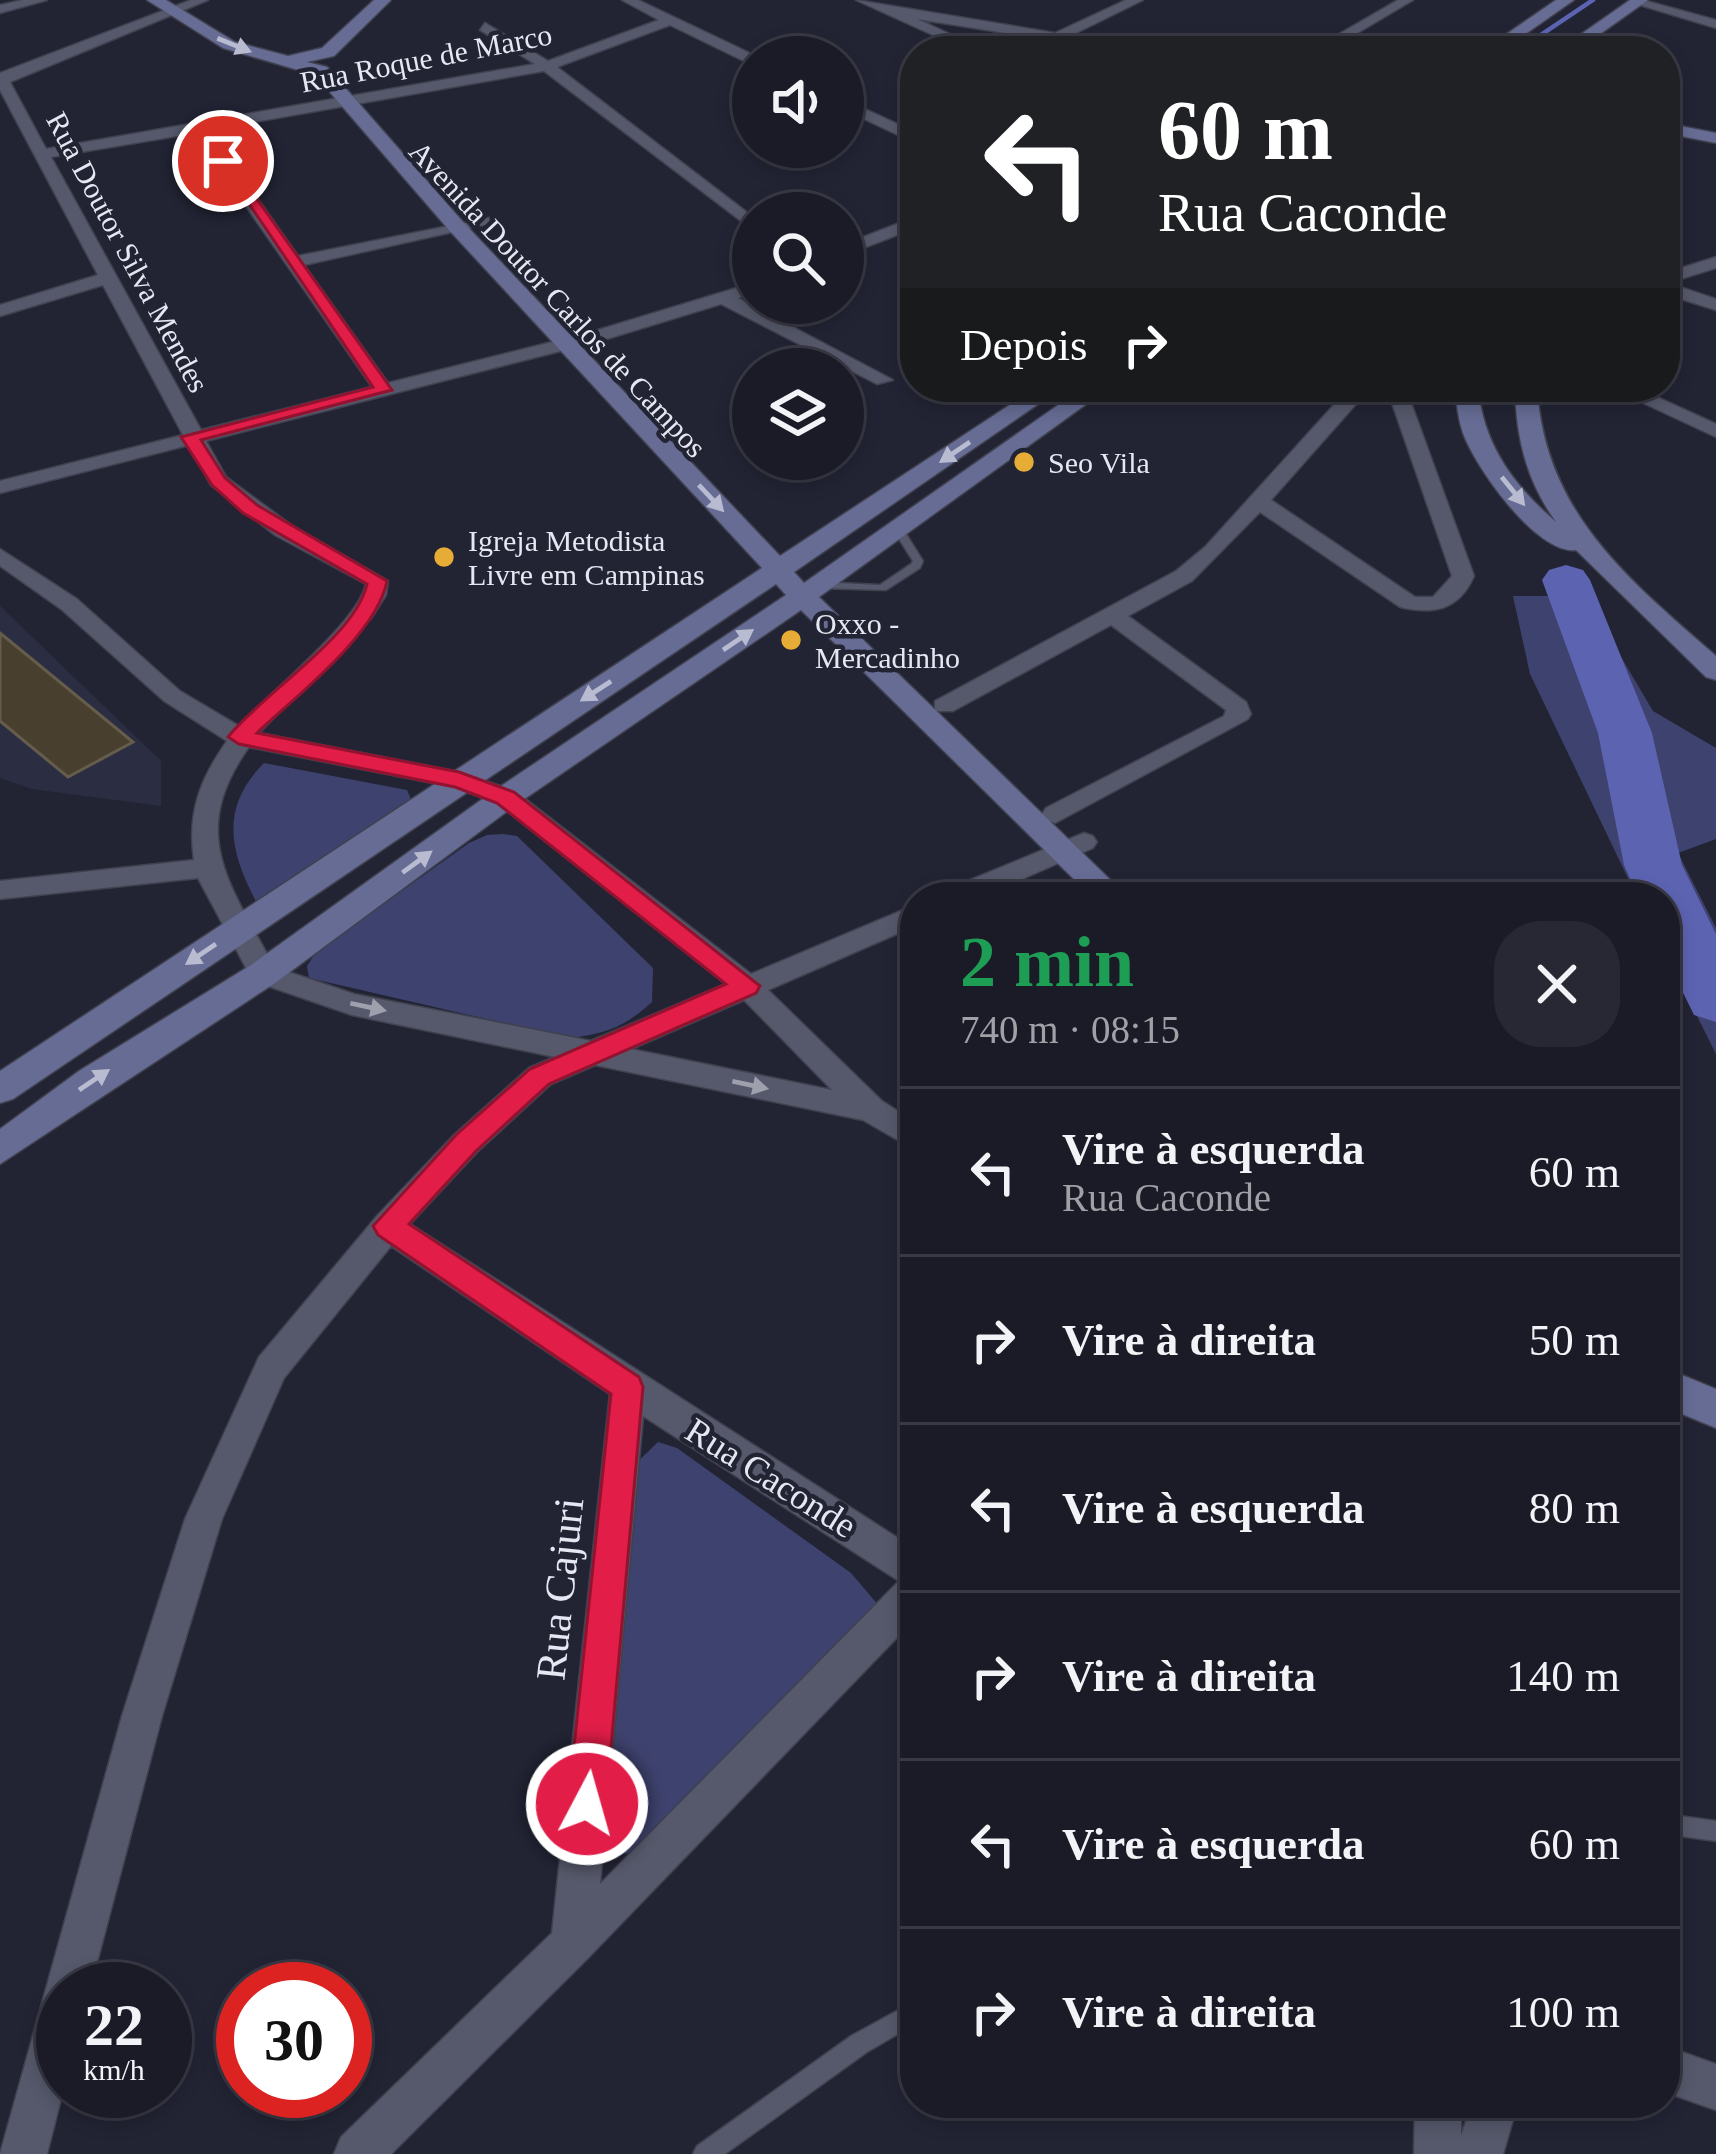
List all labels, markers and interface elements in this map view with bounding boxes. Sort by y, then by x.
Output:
street label: Rua Roque de Marco [297,17,555,99]
one-way arrow [216,36,252,55]
map controls [732,36,864,480]
button: sound [732,36,864,168]
icon: left [960,84,1116,240]
text: 60 m [1158,84,1333,177]
street label: Rua Doutor Silva Mendes [40,106,216,398]
pin [172,110,274,212]
icon: arrive [190,128,256,194]
street label: Avenida Doutor Carlos de Campos [403,134,713,464]
text: Rua Caconde [1158,183,1447,243]
button: search [732,192,864,324]
icon: right [1112,312,1178,378]
text: Depois [960,320,1088,370]
button: layers [732,348,864,480]
one-way arrow [939,441,972,463]
place label: Seo Vila [1048,446,1150,479]
marker: Seo Vila [1011,449,1037,475]
one-way arrow [1499,476,1525,507]
one-way arrow [697,484,725,513]
place label: Igreja Metodista Livre em Campinas [468,524,705,591]
marker: Igreja Metodista Livre em Campinas [431,544,457,570]
place label: Oxxo - Mercadinho [815,607,960,674]
marker: Oxxo - Mercadinho [778,627,804,653]
one-way arrow [721,629,754,651]
one-way arrow [579,680,612,702]
one-way arrow [401,850,433,874]
button: close [1494,921,1620,1047]
text: 2 min [960,922,1134,1002]
one-way arrow [185,943,218,965]
one-way arrow [349,998,387,1017]
text: 740 m · 08:15 [960,1008,1180,1051]
one-way arrow [78,1069,111,1092]
one-way arrow [731,1076,769,1095]
text: Vire à esquerda [1062,1124,1364,1174]
icon: left [960,1139,1026,1205]
text: 60 m [1529,1147,1620,1197]
text: Rua Caconde [1062,1176,1271,1219]
icon: right [960,1307,1026,1373]
text: Vire à direita [1062,1315,1316,1365]
text: 50 m [1529,1315,1620,1365]
street label: Rua Caconde [679,1410,863,1546]
icon: left [960,1475,1026,1541]
text: Vire à esquerda [1062,1483,1364,1533]
text: 80 m [1529,1483,1620,1533]
street label: Rua Cajuri [528,1496,592,1682]
icon: right [960,1643,1026,1709]
text: Vire à direita [1062,1651,1316,1701]
text: 140 m [1506,1651,1620,1701]
position arrow [524,1741,650,1867]
icon: left [960,1811,1026,1877]
text: Vire à esquerda [1062,1819,1364,1869]
text: 60 m [1529,1819,1620,1869]
speed limit sign: 30 [216,1962,372,2118]
icon: right [960,1979,1026,2045]
text: Vire à direita [1062,1987,1316,2037]
text: 100 m [1506,1987,1620,2037]
text: 22 [84,1992,144,2058]
text: km/h [83,2053,145,2086]

